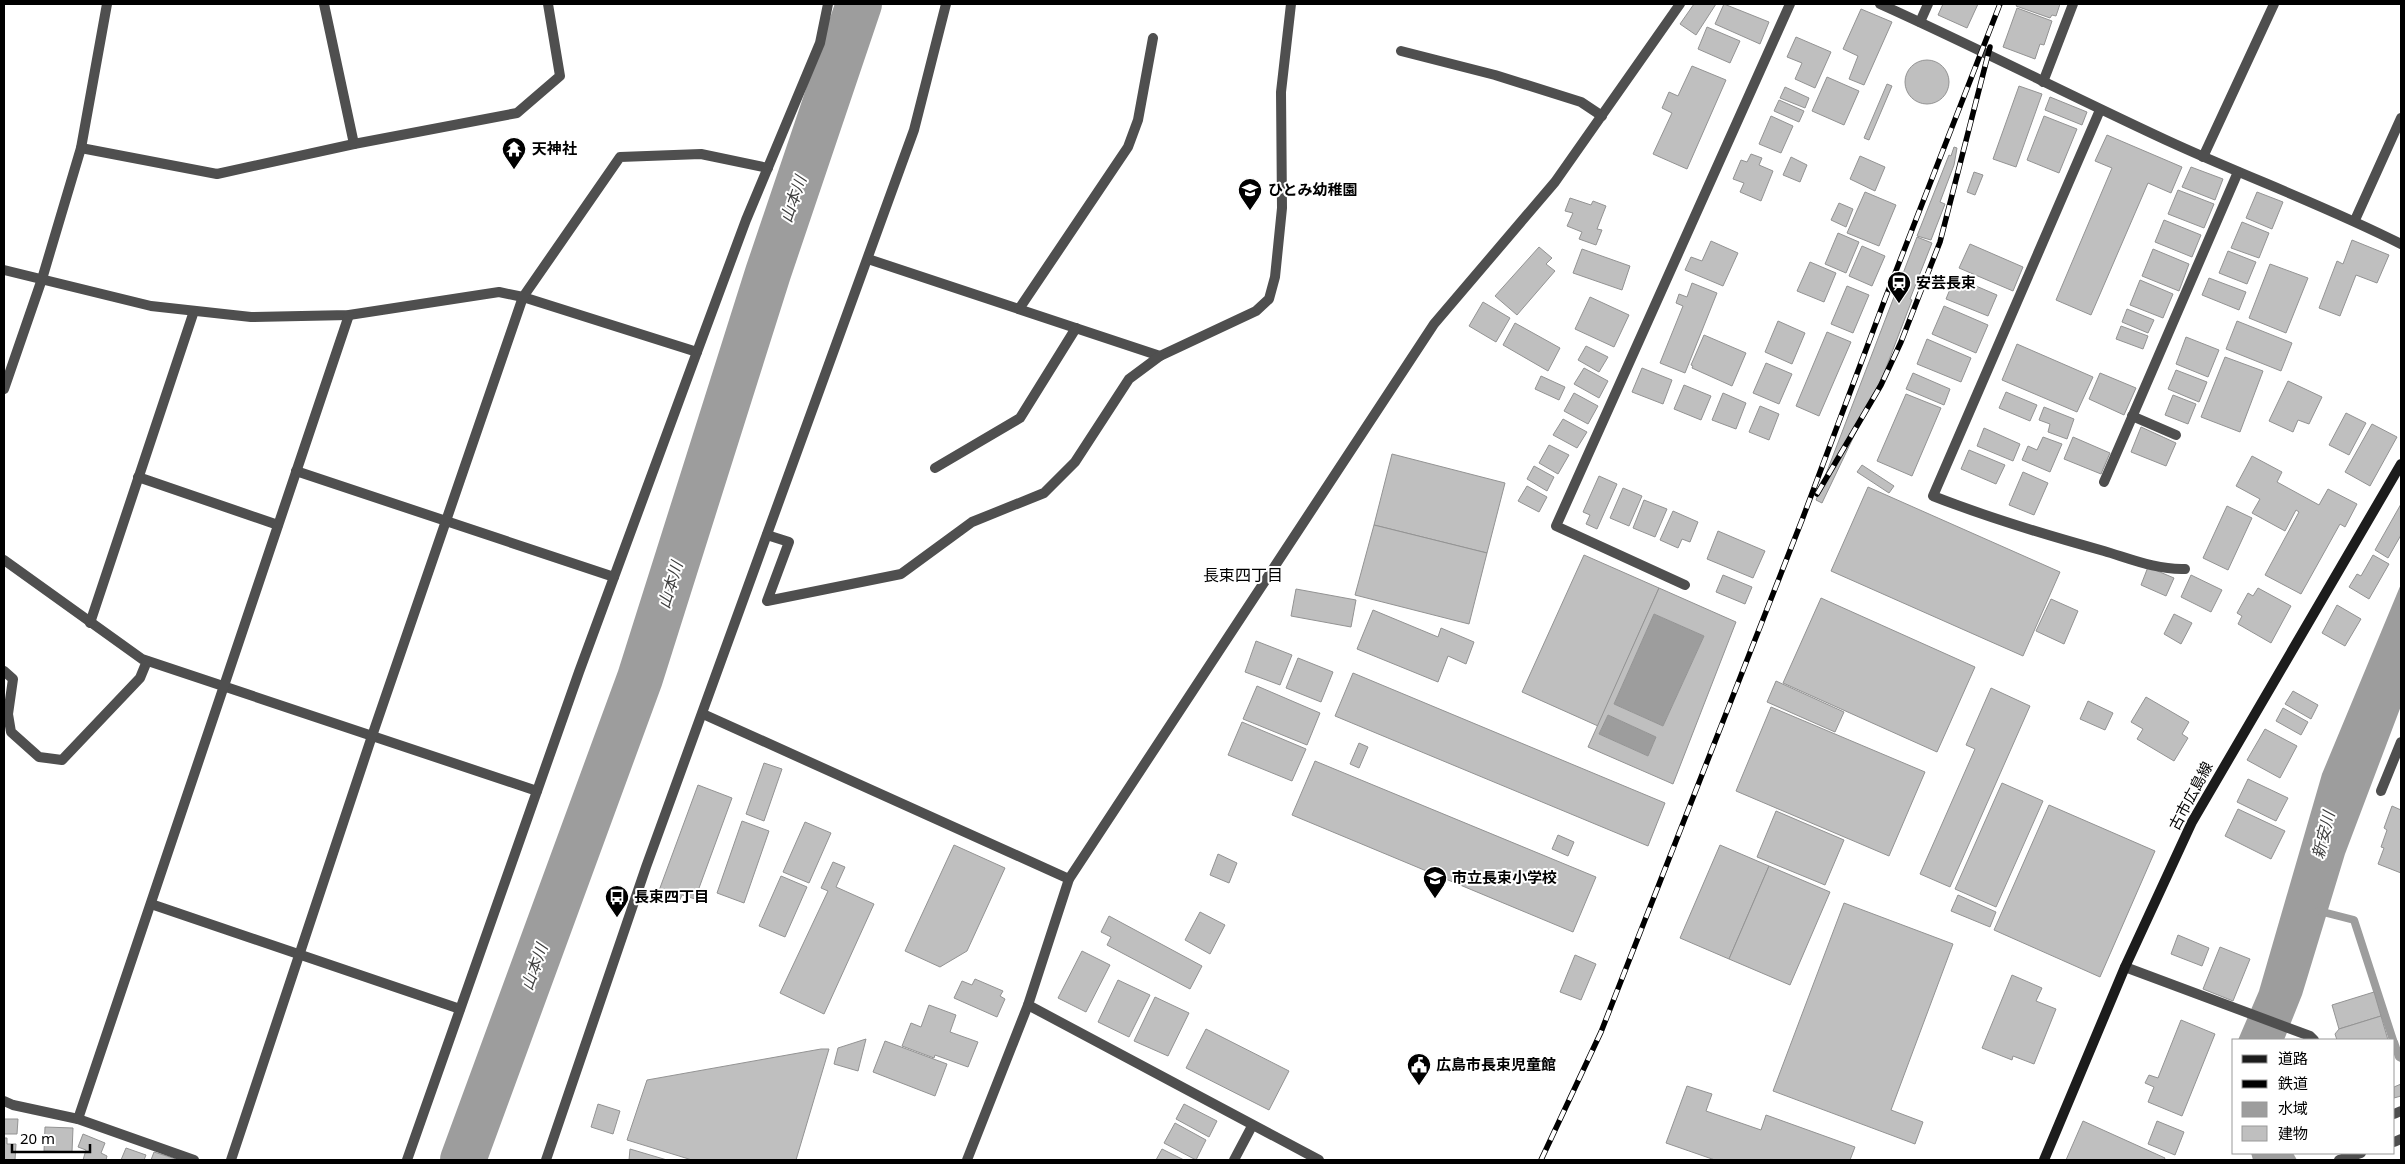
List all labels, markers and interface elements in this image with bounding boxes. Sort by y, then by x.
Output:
temple icon: 天神社 [501,136,527,170]
place label: 天神社 [532,138,577,158]
water label: 山本川 [775,171,812,225]
school or university icon: ひとみ幼稚園 [1237,177,1263,211]
place label: ひとみ幼稚園 [1268,179,1358,199]
station icon: 安芸長束 [1886,270,1912,304]
place label: 安芸長束 [1916,272,1976,292]
water label: 山本川 [652,557,688,611]
district label: 長束四丁目 [1203,564,1283,586]
street label: 古市広島線 [2164,758,2217,833]
water label: 新安川 [2307,807,2340,861]
school or university icon: 市立長束小学校 [1422,865,1448,899]
place label: 市立長束小学校 [1452,867,1557,887]
bus stop icon: 長束四丁目 [604,884,630,918]
place label: 長束四丁目 [634,886,709,906]
water label: 山本川 [515,939,553,993]
legend [2232,1039,2395,1154]
text: 道路 [2278,1048,2308,1068]
public building icon: 広島市長束児童館 [1406,1052,1432,1086]
place label: 広島市長束児童館 [1436,1054,1556,1074]
text: 鉄道 [2278,1073,2308,1093]
text: 水域 [2278,1098,2308,1118]
scale bar [12,1122,90,1154]
text: 建物 [2278,1123,2308,1143]
text: 20 m [20,1128,55,1148]

